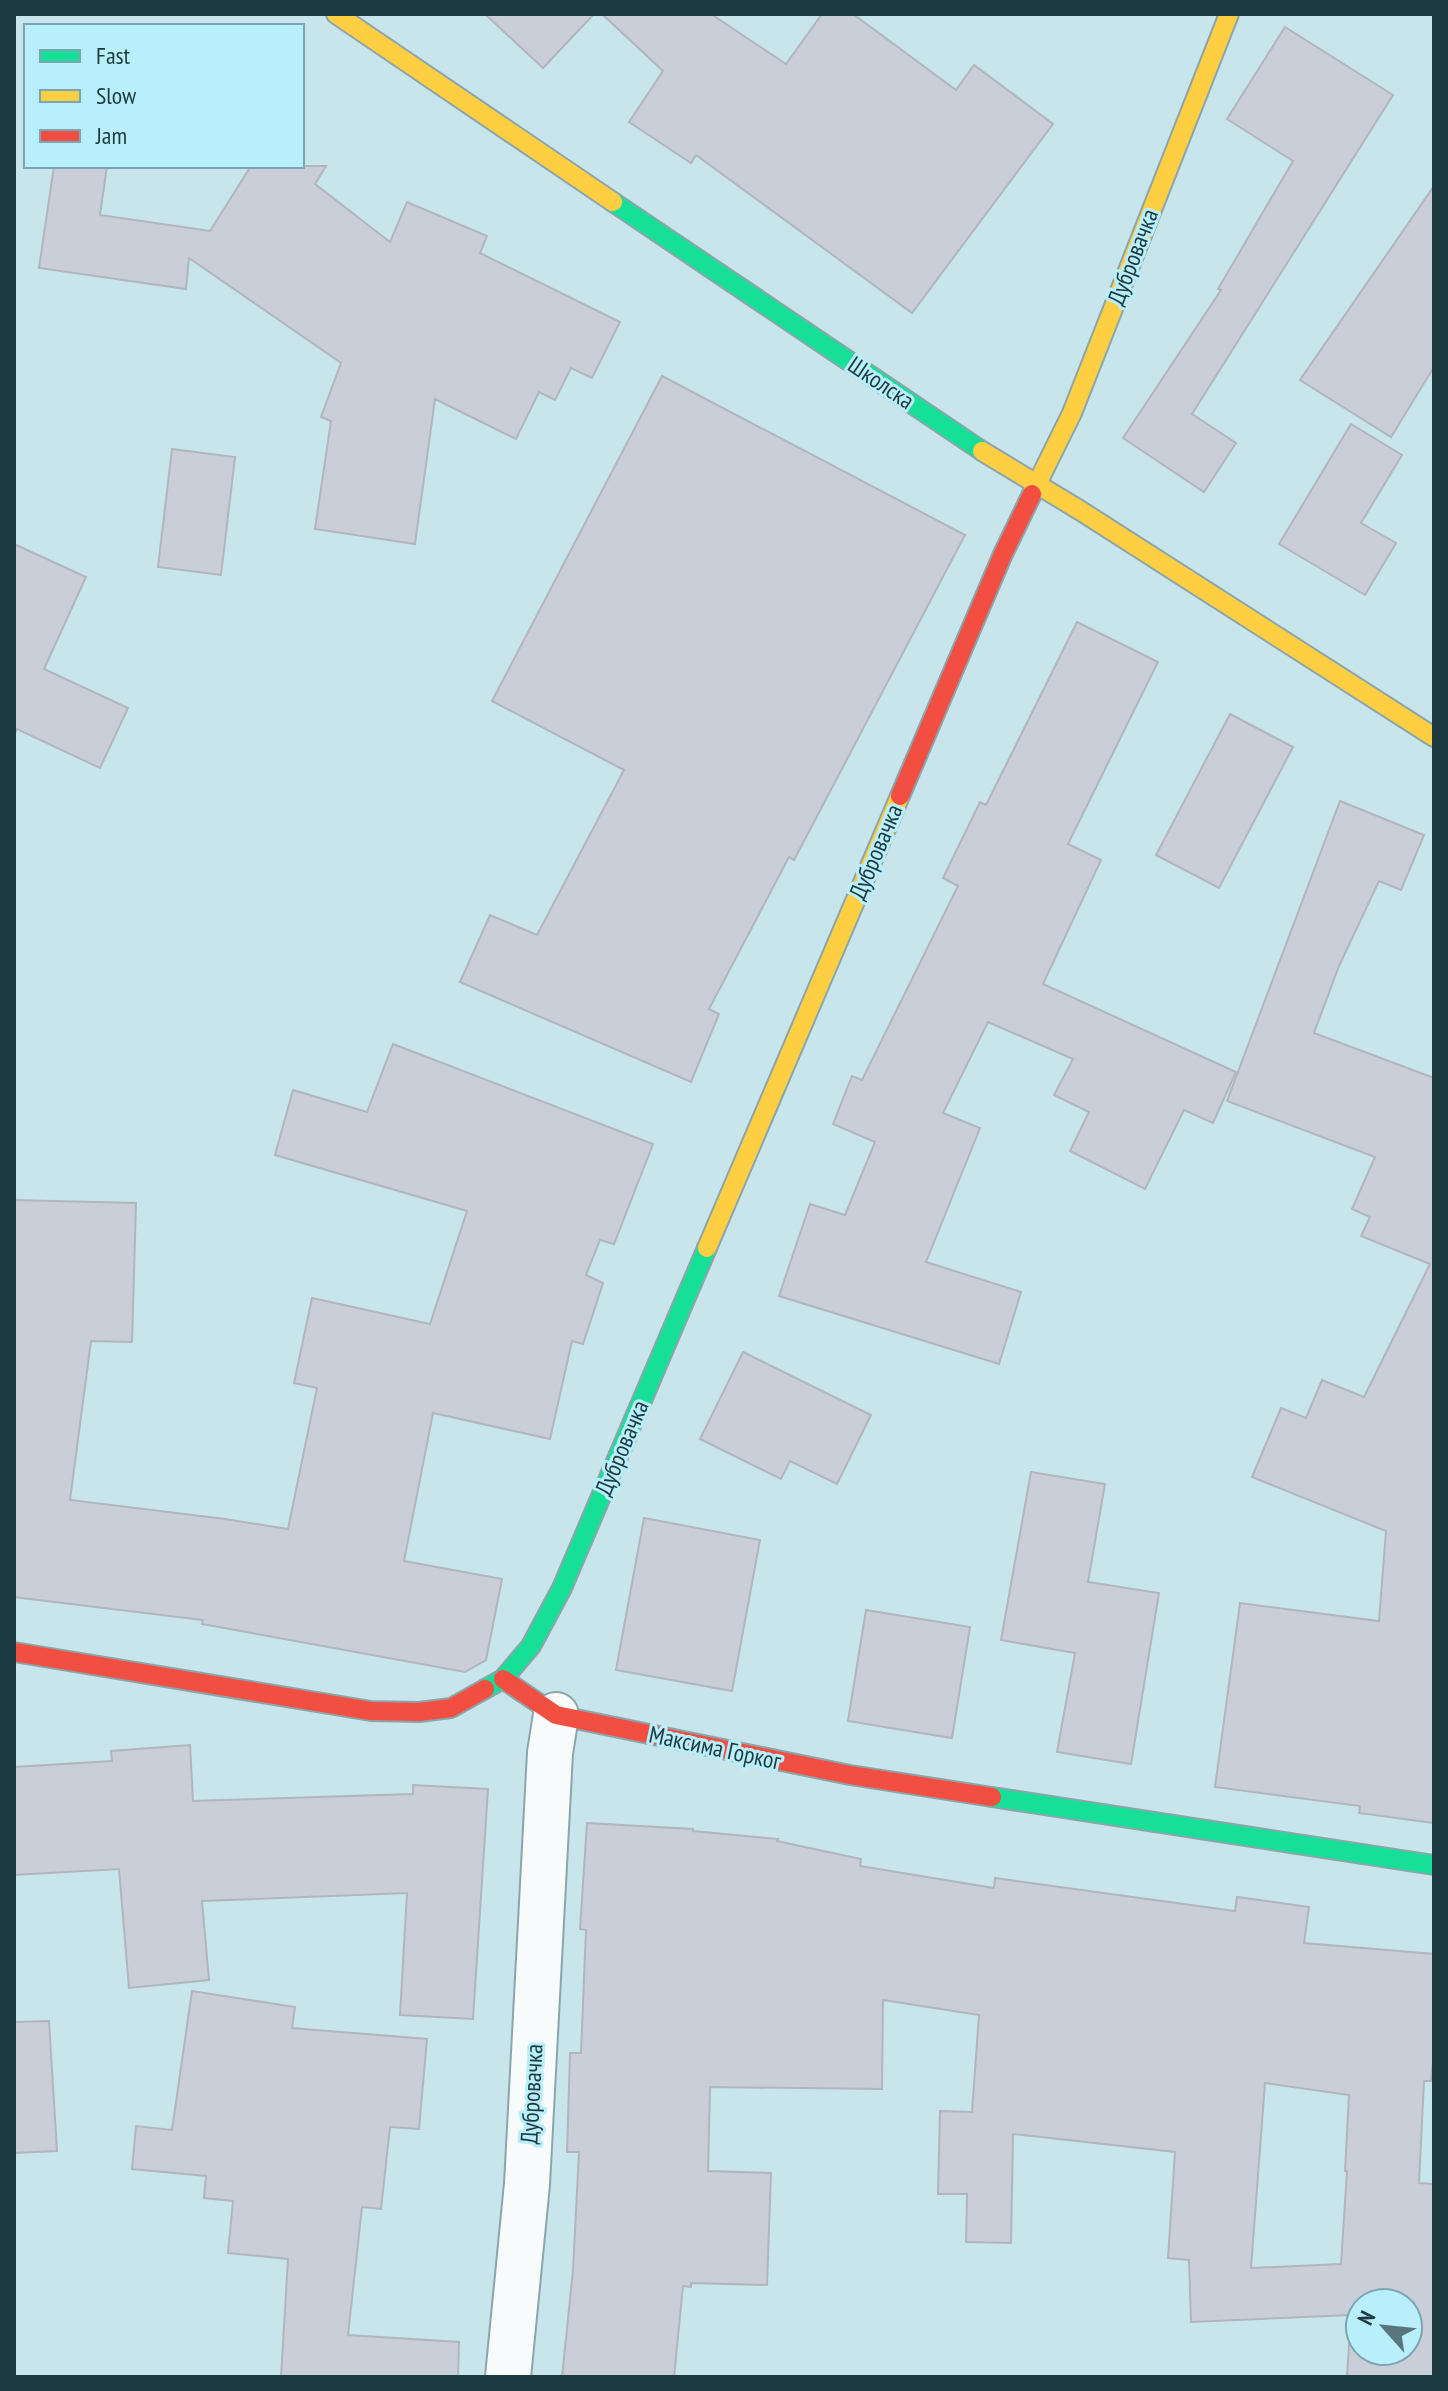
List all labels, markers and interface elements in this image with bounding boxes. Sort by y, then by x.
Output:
legend [24,24,304,168]
text: Fast [96,40,131,71]
text: Slow [96,80,137,111]
text: Jam [95,120,127,151]
street label: Дубровачка [1100,204,1165,309]
street label: Школска [842,349,920,416]
street label: Дубровачка [842,800,909,904]
street label: Дубровачка [588,1396,655,1500]
street label: Максима Горког [646,1718,785,1777]
street label: Дубровачка [513,2043,550,2145]
north arrow [1344,2287,1424,2367]
text: N [1351,2306,1381,2330]

